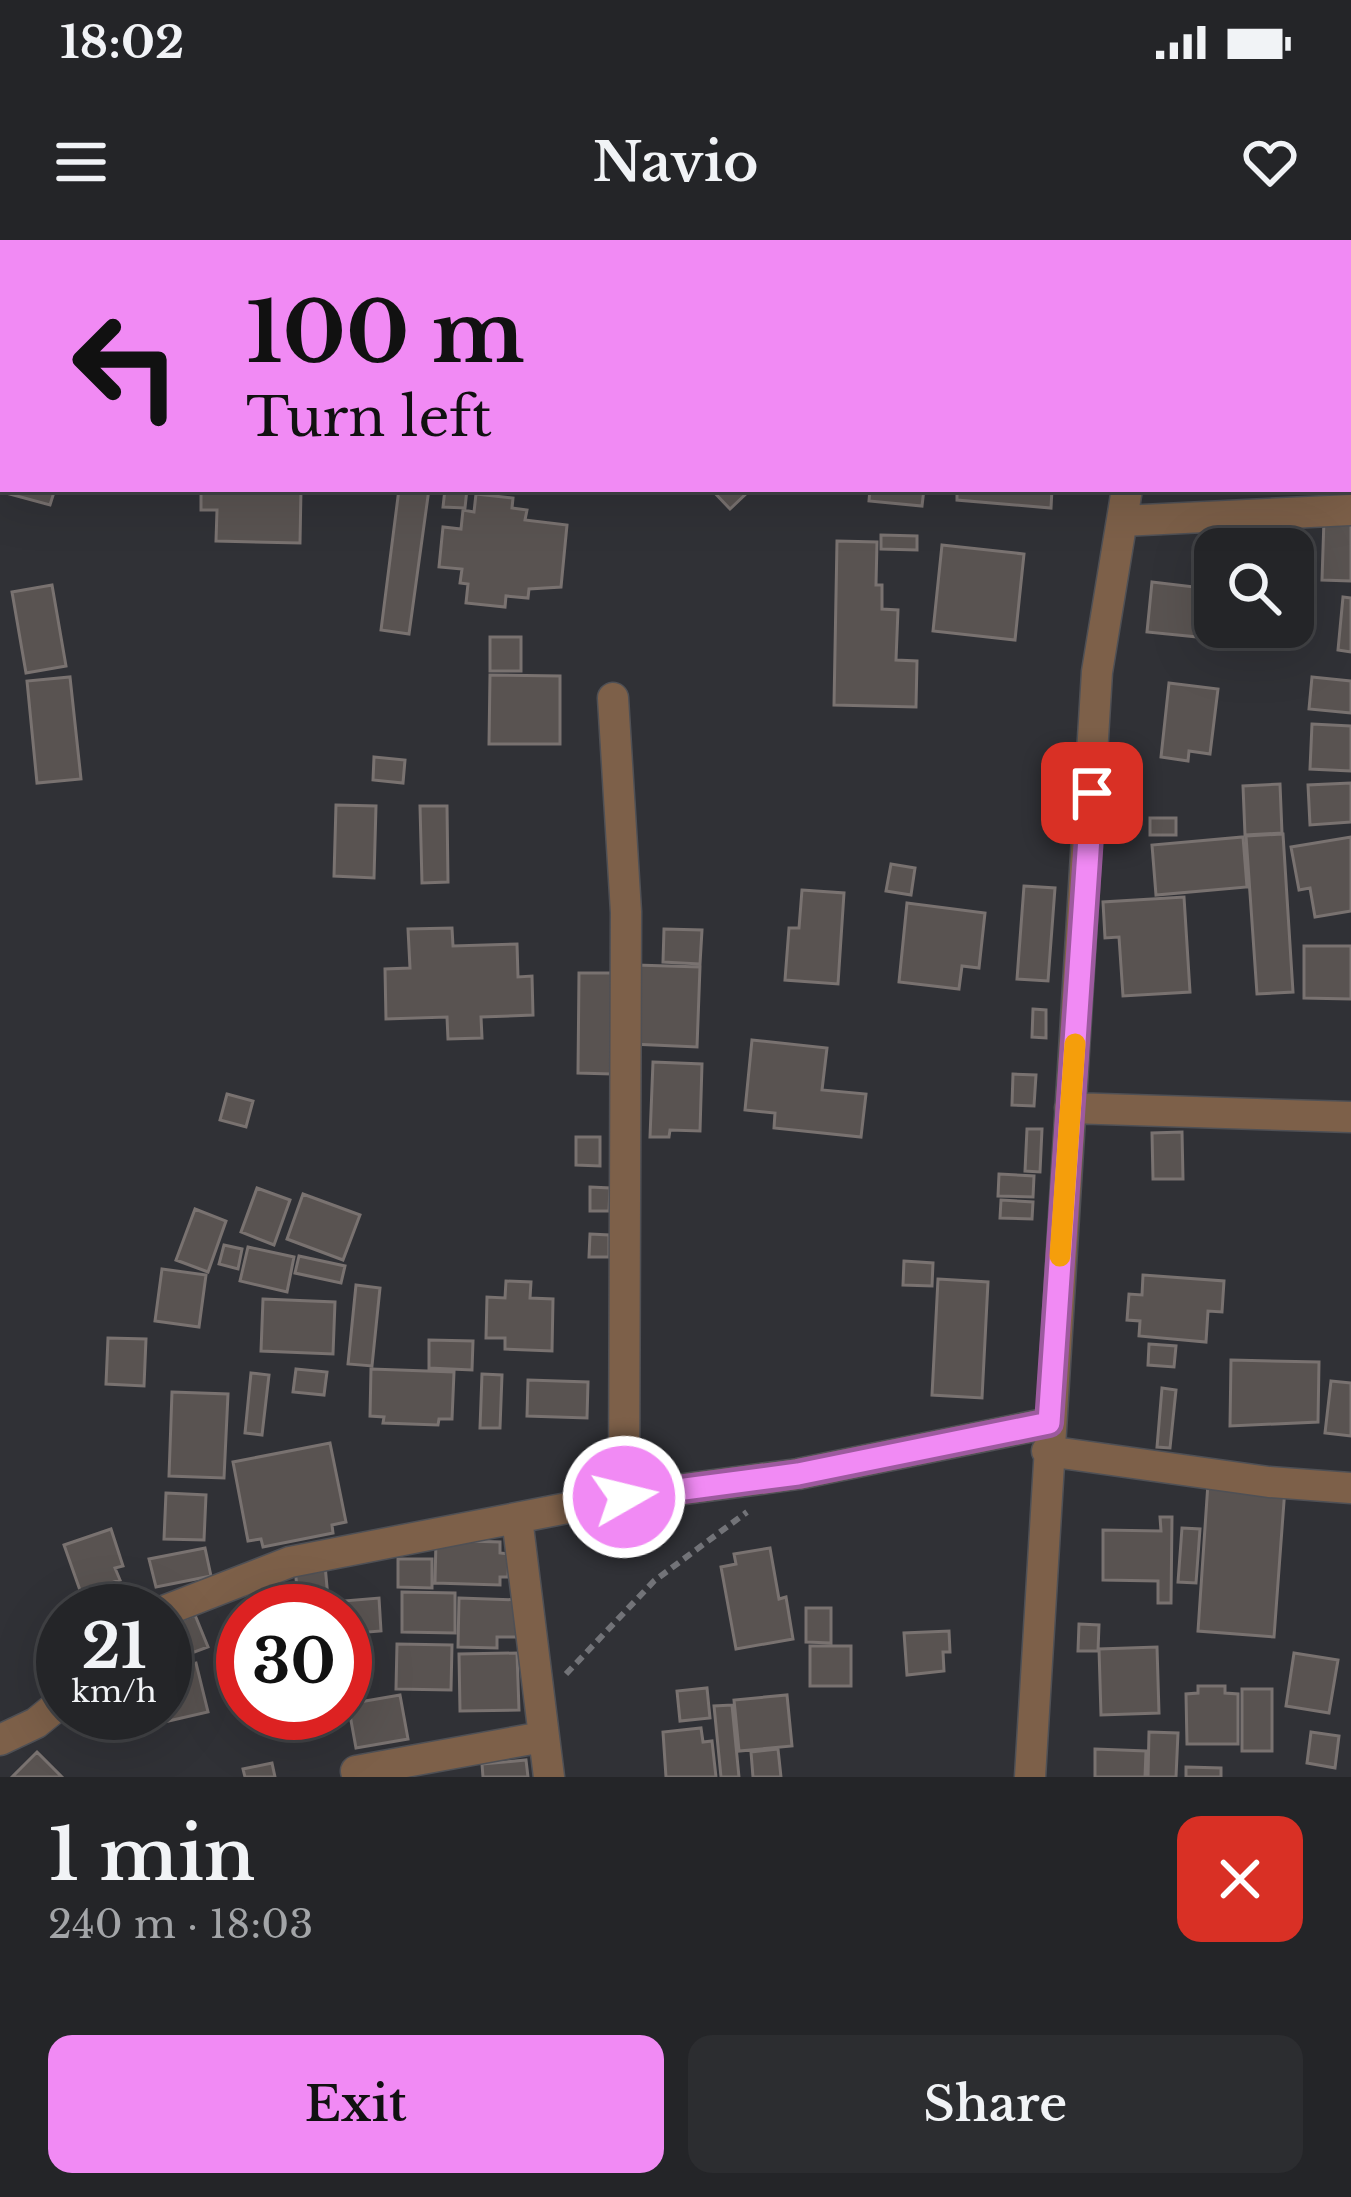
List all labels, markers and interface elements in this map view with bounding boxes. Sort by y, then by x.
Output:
text: 18:02 [60,14,184,70]
icon: menu [48,129,114,195]
text: Navio [593,129,758,196]
icon: heart [1237,129,1303,195]
text: 100 m [246,281,525,385]
icon: left [48,288,204,444]
text: Turn left [246,384,492,451]
map controls [1194,528,1314,648]
button: search [1194,528,1314,648]
pin [1041,742,1143,844]
icon: arrive [1059,760,1125,826]
position arrow [561,1434,687,1560]
speed limit sign: 30 [216,1584,372,1740]
text: 21 [81,1610,147,1684]
text: km/h [71,1673,157,1710]
text: 1 min [48,1810,255,1899]
button: close [1177,1816,1303,1942]
text: 240 m · 18:03 [48,1900,313,1949]
button: Exit [48,2035,664,2173]
button: Share [688,2035,1303,2173]

